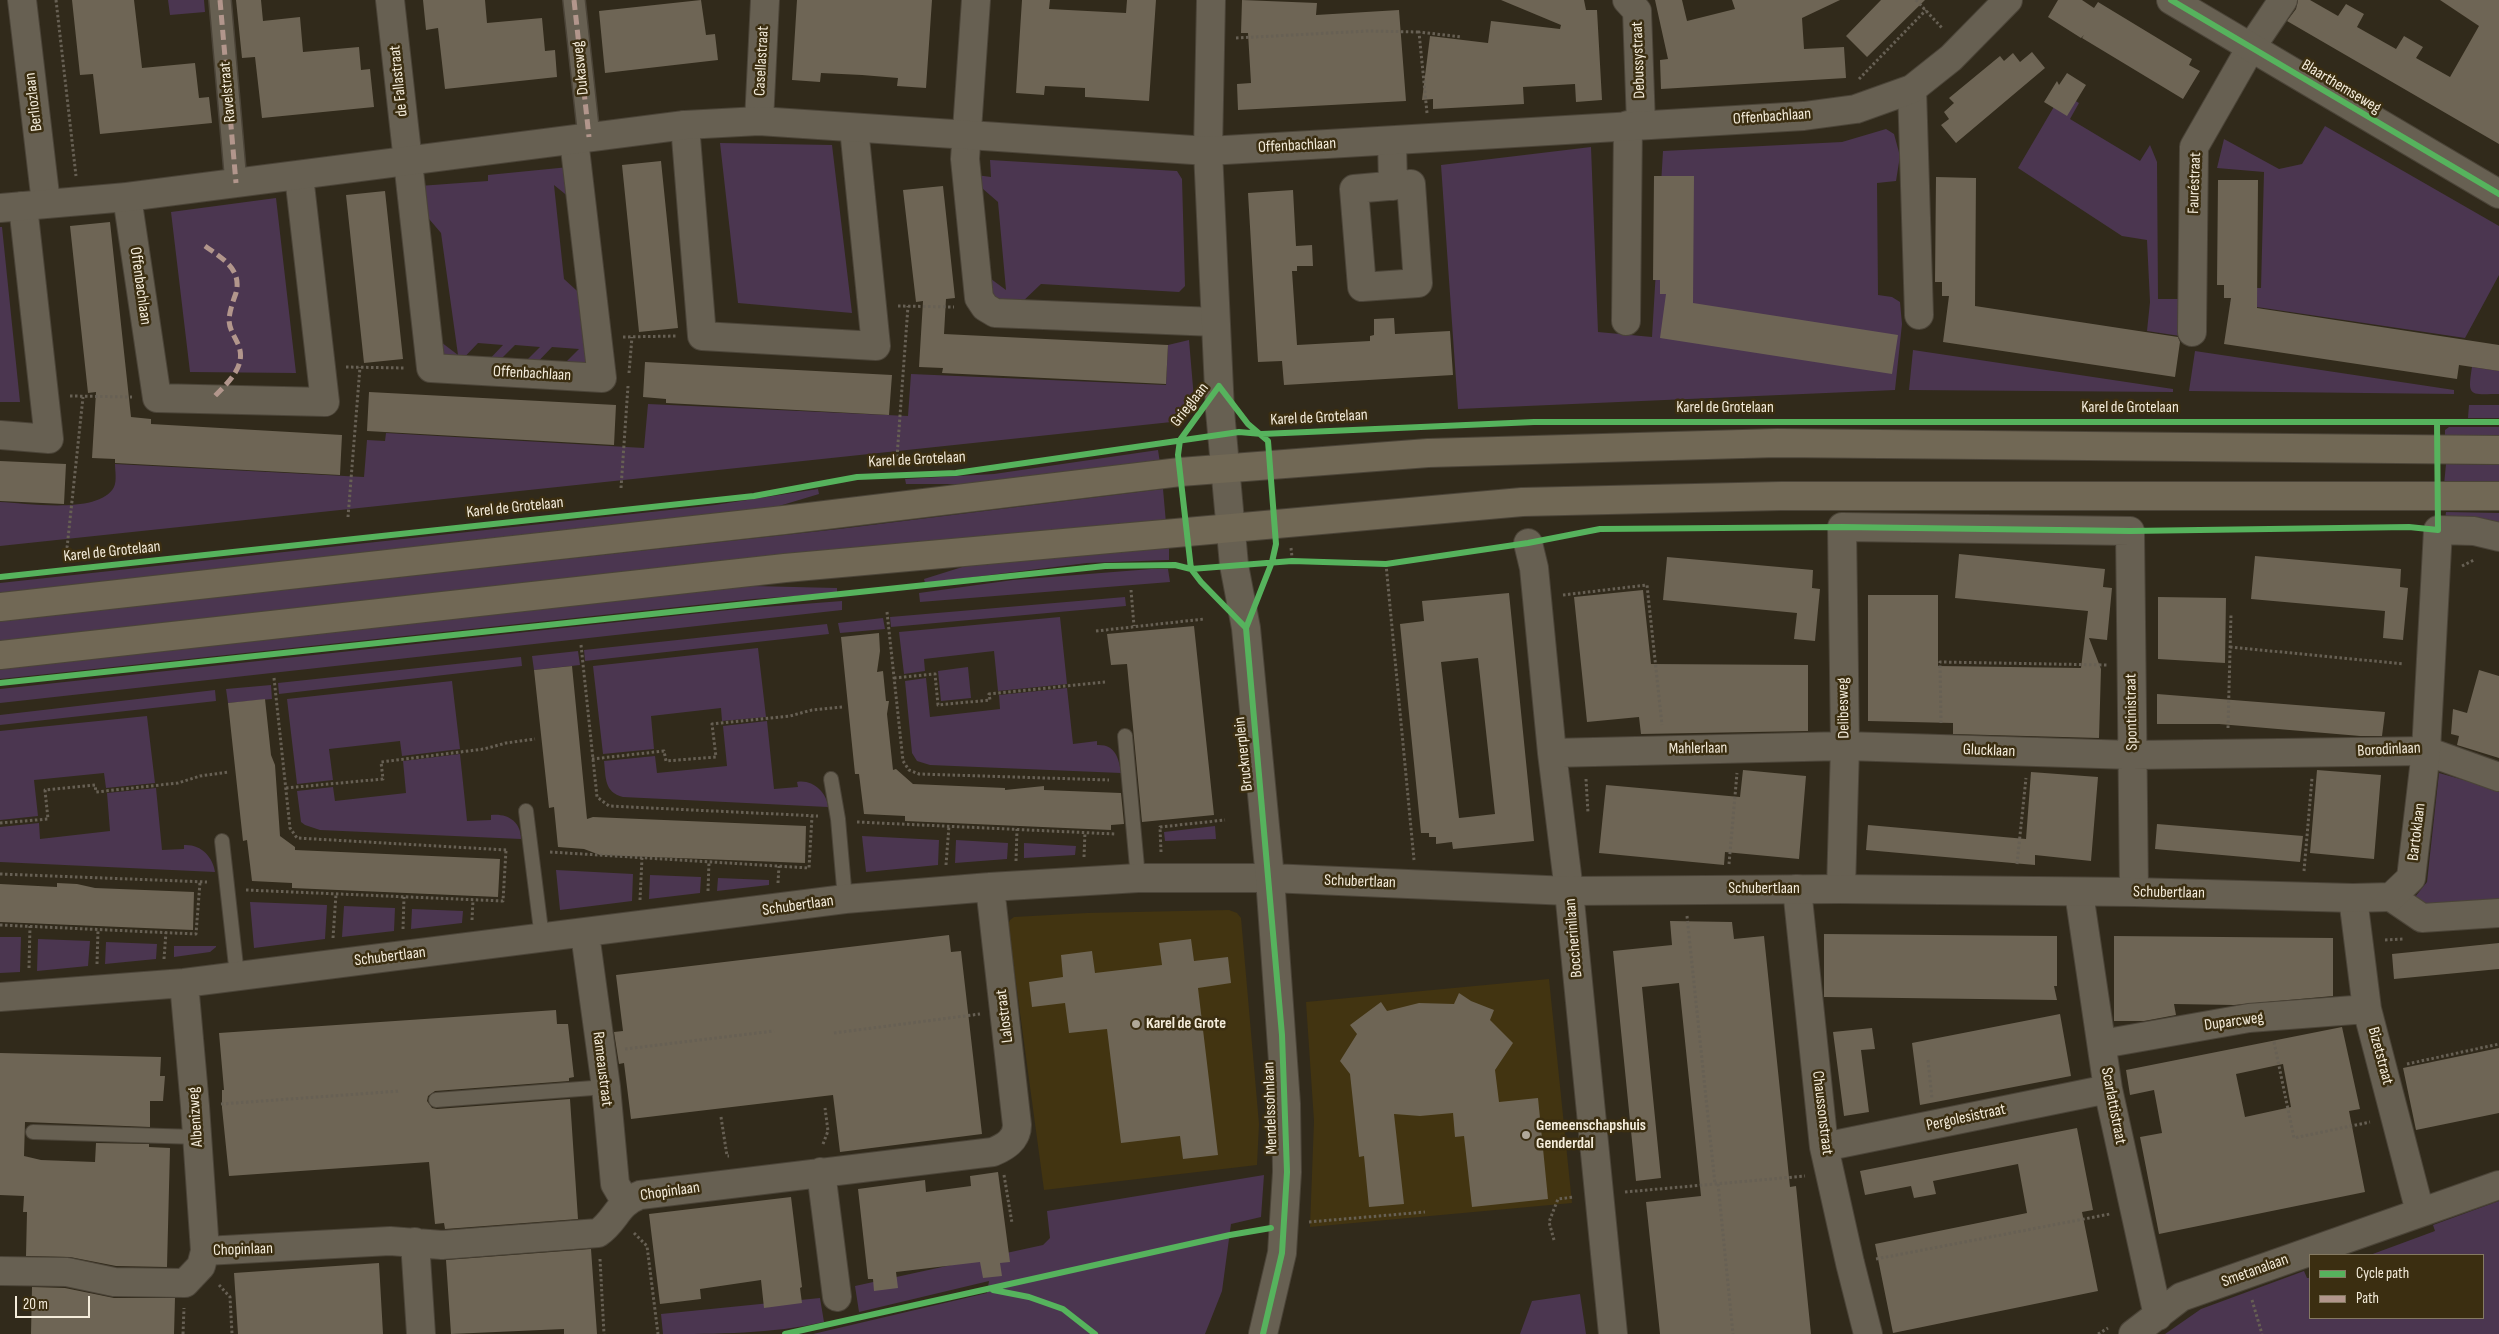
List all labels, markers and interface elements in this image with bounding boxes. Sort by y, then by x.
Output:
street label: Debussystraat [1628,21,1650,99]
street label: Casellastraat [751,25,773,97]
street label: Dukasweg [569,40,593,96]
street label: de Fallastraat [386,44,412,118]
street label: Blaarthemseweg [2298,56,2384,118]
street label: Ravelstraat [216,61,240,123]
street label: Berliozlaan [21,72,47,132]
street label: Offenbachlaan [1732,105,1812,129]
street label: Offenbachlaan [1257,134,1337,158]
street label: Fauréstraat [2184,152,2206,214]
street label: Offenbachlaan [125,246,155,326]
street label: Offenbachlaan [492,362,572,386]
street label: Grieglaan [1167,379,1213,431]
street label: Karel de Grotelaan [1676,398,1774,418]
street label: Karel de Grotelaan [2081,398,2179,418]
street label: Karel de Grotelaan [1270,406,1368,430]
street label: Karel de Grotelaan [868,448,966,472]
street label: Karel de Grotelaan [465,493,565,523]
street label: Karel de Grotelaan [62,537,162,567]
street label: Spontinistraat [2122,673,2142,751]
street label: Delibesweg [1834,677,1854,739]
street label: Brucknerplein [1231,716,1257,792]
street label: Mahlerlaan [1669,739,1727,759]
street label: Borodinlaan [2357,739,2421,761]
street label: Glucklaan [1963,740,2015,762]
street label: Bartoklaan [2404,802,2430,862]
street label: Schubertlaan [1324,871,1396,893]
street label: Schubertlaan [1728,879,1800,899]
street label: Schubertlaan [2133,883,2205,903]
street label: Schubertlaan [761,892,835,920]
street label: Boccherinilaan [1561,898,1587,978]
street label: Schubertlaan [353,943,427,971]
street label: Lalostraat [992,988,1018,1044]
street label: Duparcweg [2203,1008,2265,1036]
place label: Karel de Grote [1146,1014,1226,1034]
marker: Karel de Grote [1130,1018,1142,1030]
street label: Bizetstraat [2363,1025,2397,1087]
street label: Rameaustraat [588,1031,616,1107]
street label: Mendelssohnlaan [1260,1061,1282,1155]
street label: Scarlattistraat [2096,1066,2130,1146]
street label: Chaussonstraat [1807,1070,1837,1156]
street label: Albenizweg [184,1086,208,1148]
street label: Pergolesistraat [1925,1100,2007,1136]
place label: Gemeenschapshuis Genderdal [1536,1116,1646,1154]
marker: Gemeenschapshuis Genderdal [1520,1129,1532,1141]
street label: Chopinlaan [639,1178,701,1206]
street label: Chopinlaan [213,1239,273,1261]
street label: Smetanalaan [2219,1250,2291,1292]
legend [2309,1254,2484,1319]
text: Cycle path [2356,1264,2409,1283]
scale bar [18,1286,92,1318]
text: Path [2356,1289,2379,1308]
text: 20 m [23,1295,48,1314]

